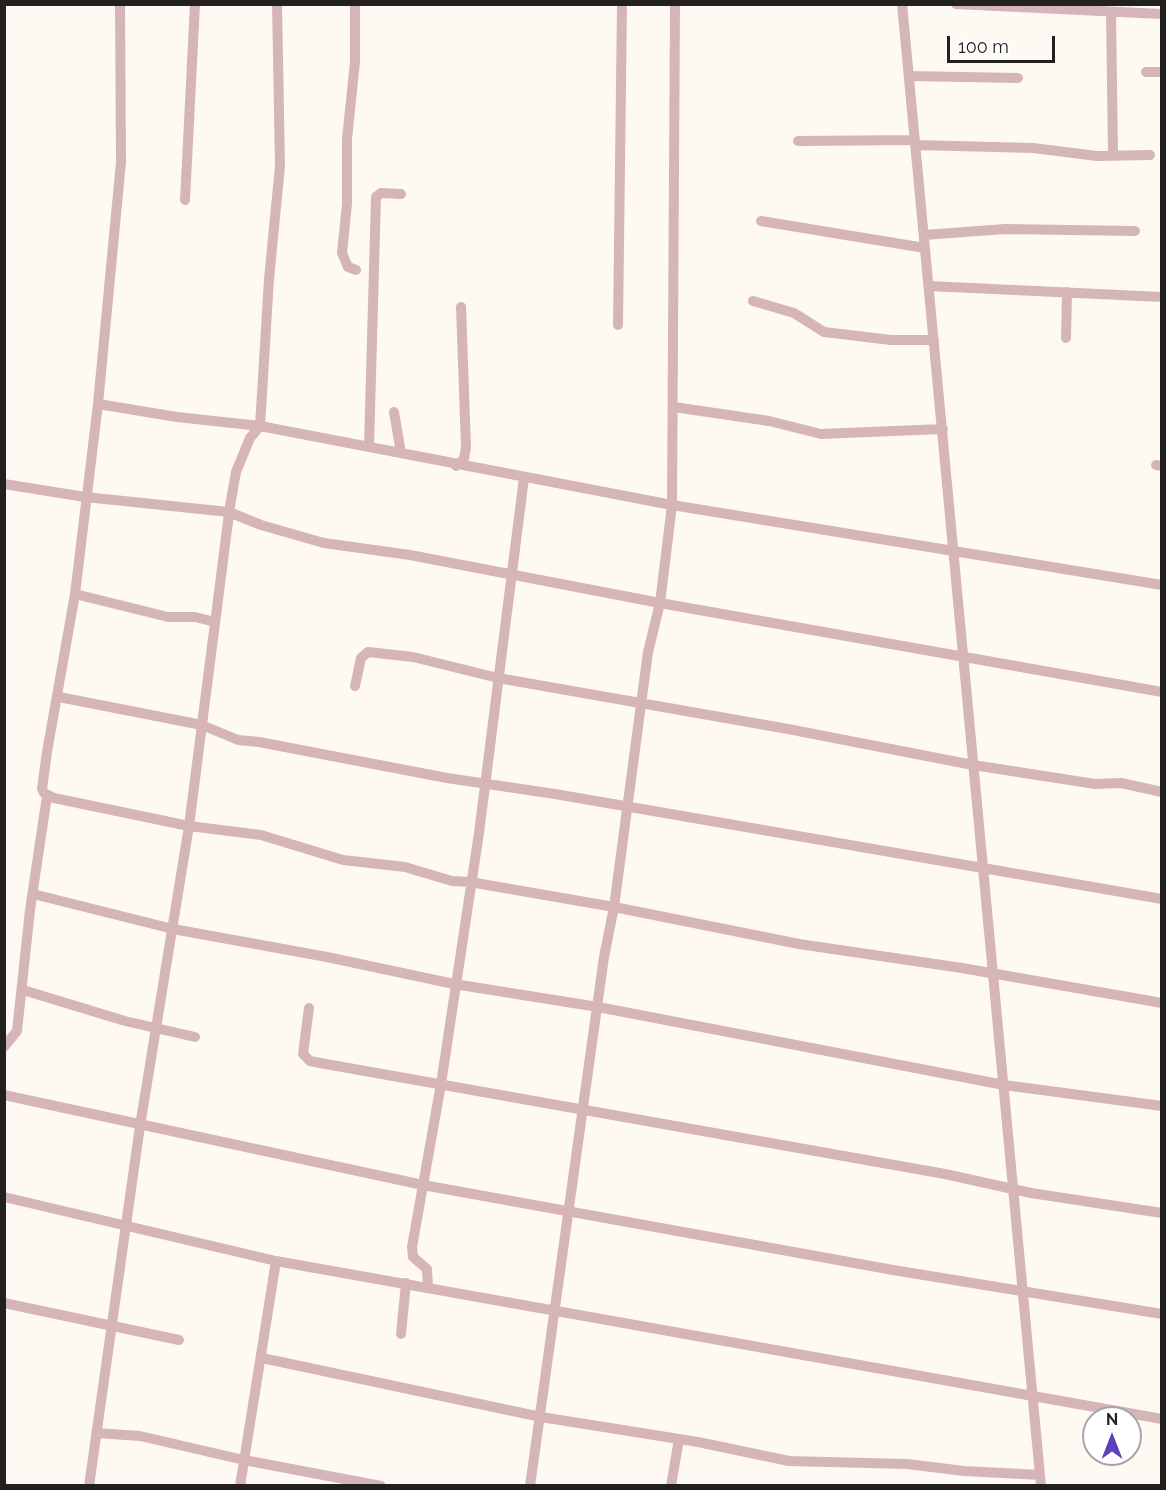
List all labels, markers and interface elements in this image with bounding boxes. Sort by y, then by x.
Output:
scale bar [950,24,1058,62]
text: 100 m [958,36,1009,57]
north arrow [1082,1406,1142,1466]
text: N [1106,1410,1118,1429]

